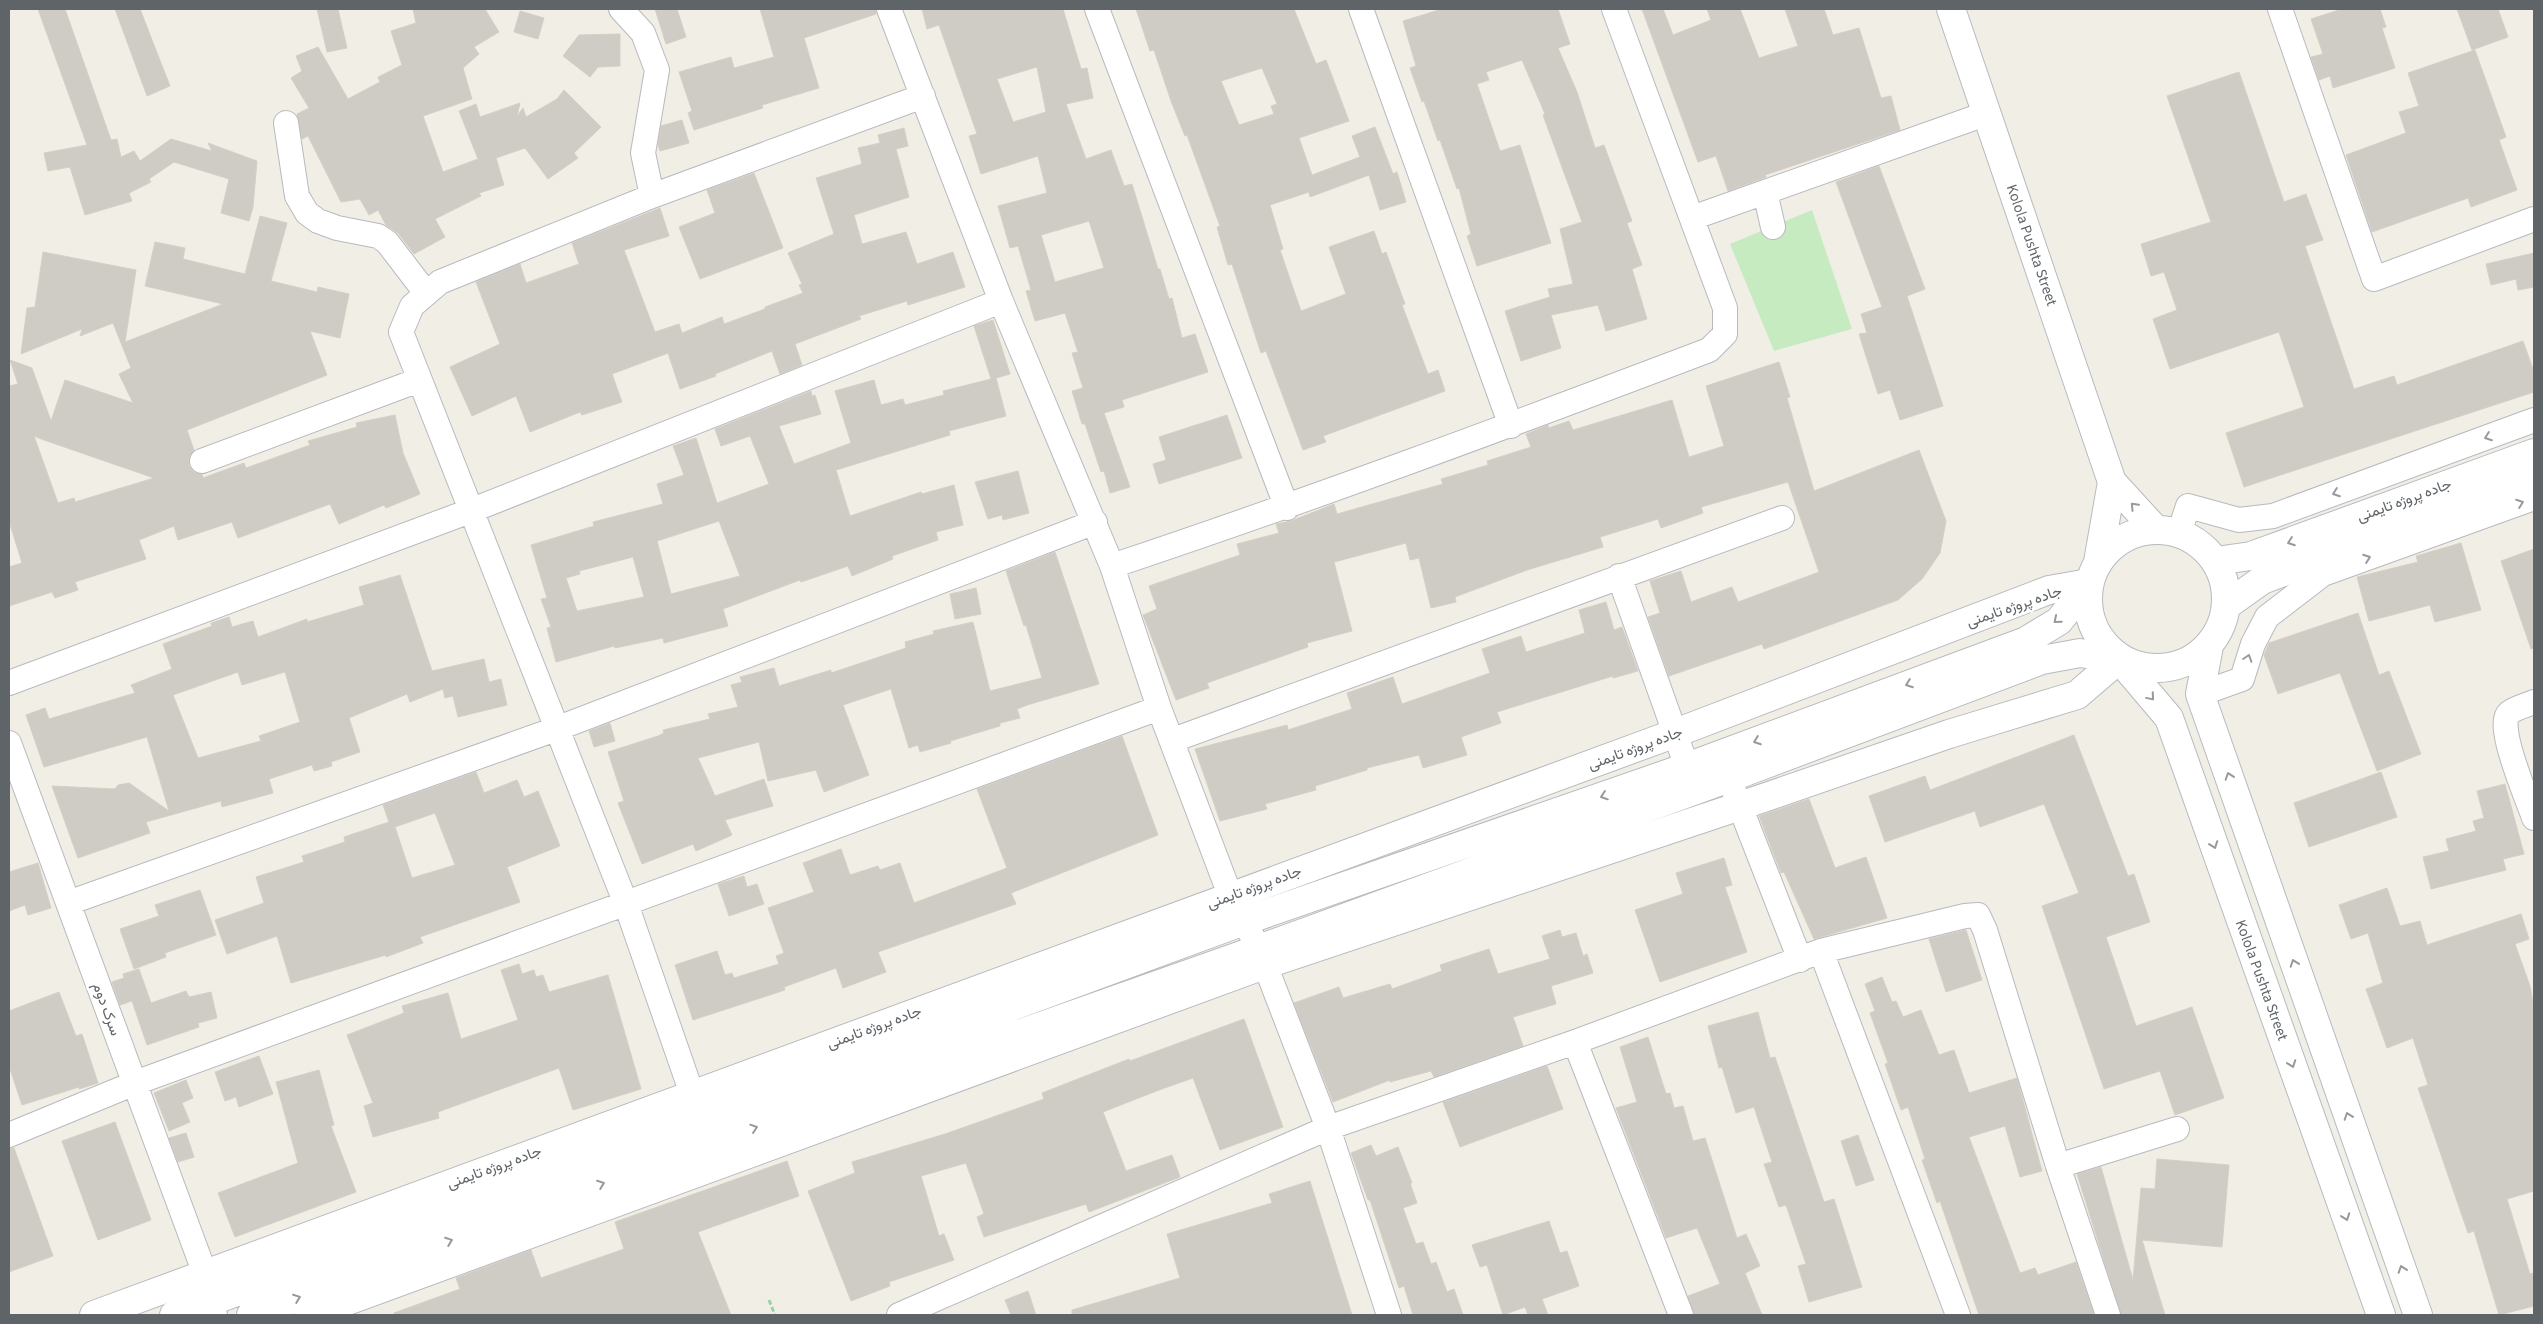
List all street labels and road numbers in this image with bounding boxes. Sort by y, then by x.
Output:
street label: Kolola Pushta Street [2001,182,2062,309]
street label: جاده پروژه تایمنی [2354,474,2455,527]
street label: جاده پروژه تایمنی [1964,580,2065,633]
street label: جاده پروژه تایمنی [1585,722,1686,775]
street label: جاده پروژه تایمنی [1204,861,1305,914]
street label: Kolola Pushta Street [2230,917,2293,1043]
street label: سرک دوم [87,980,126,1039]
street label: جاده پروژه تایمنی [824,1001,925,1054]
street label: جاده پروژه تایمنی [444,1141,545,1194]

